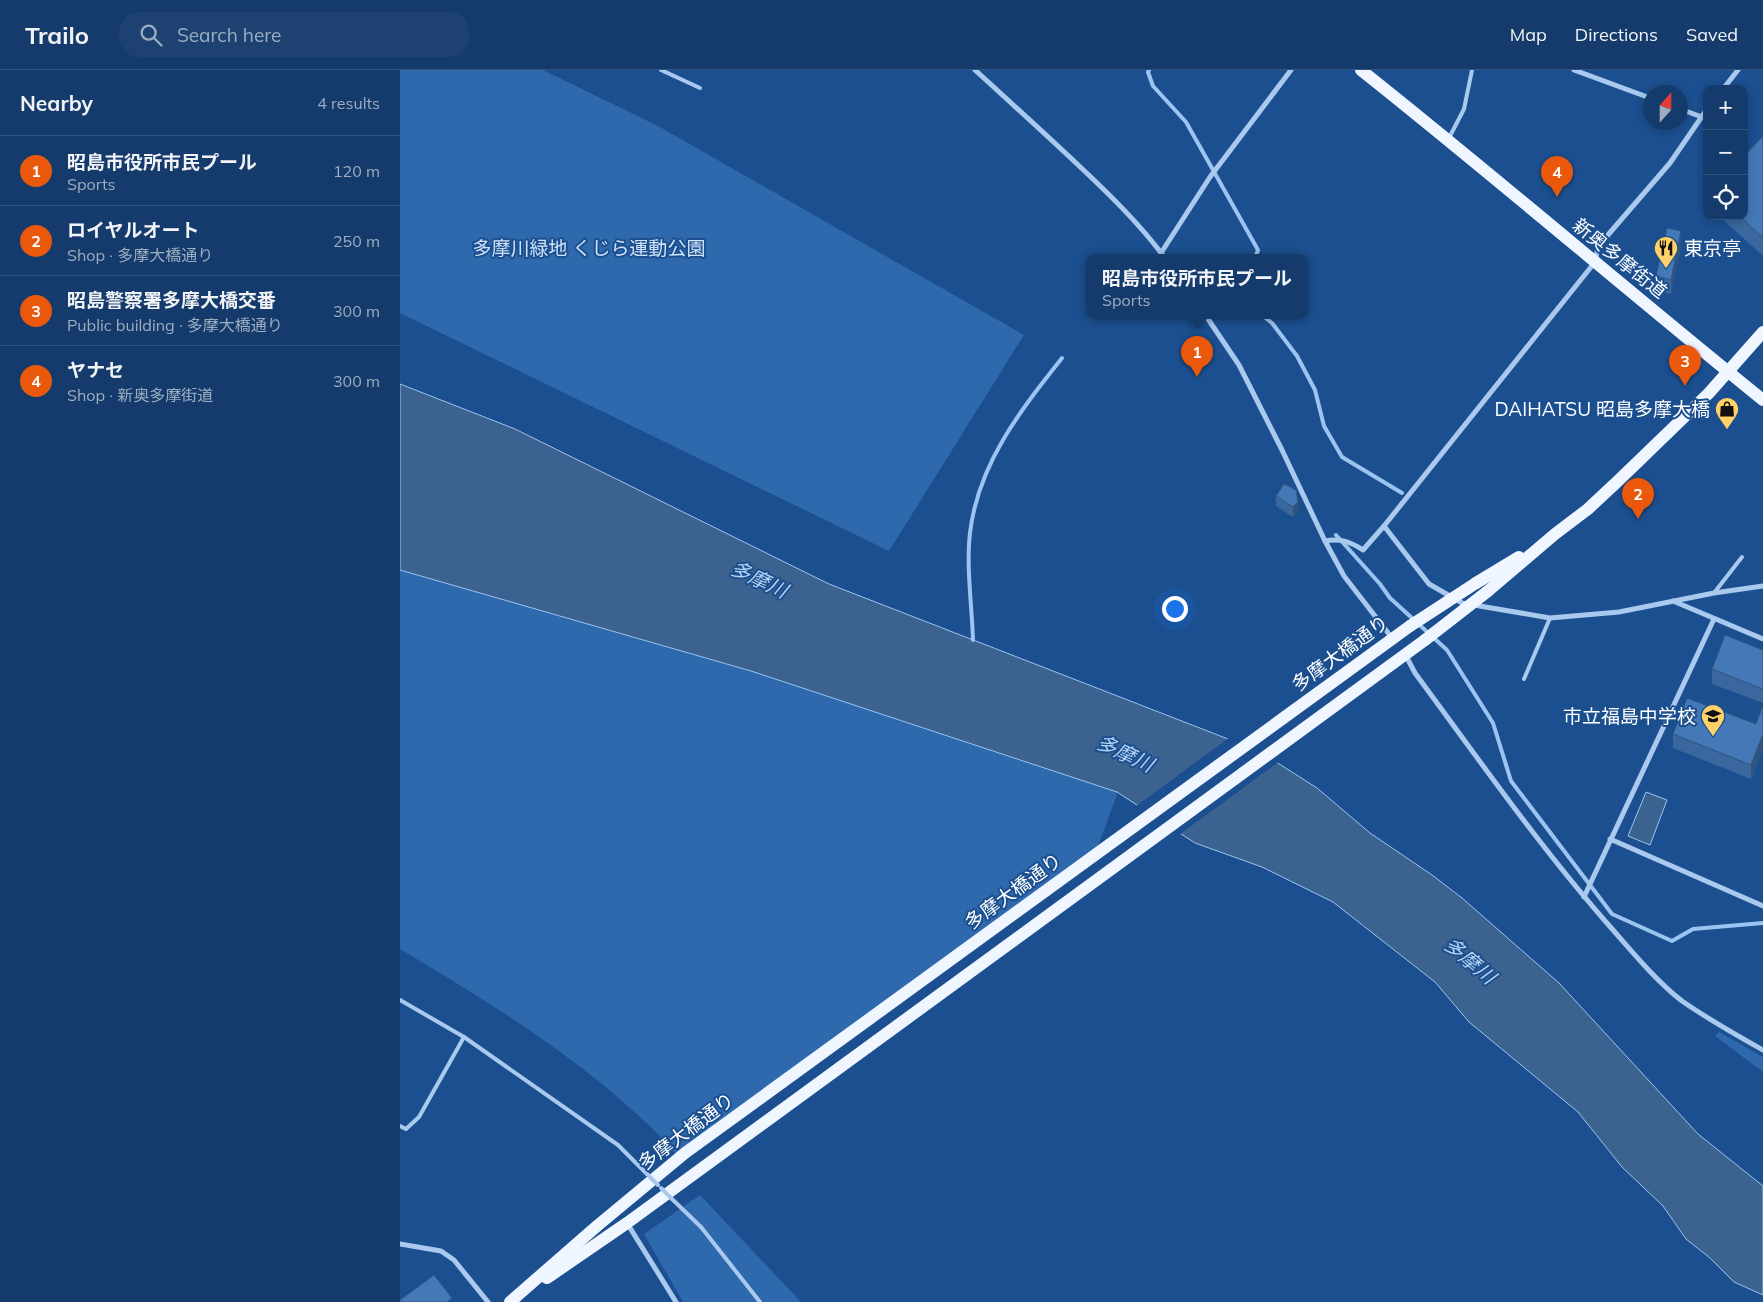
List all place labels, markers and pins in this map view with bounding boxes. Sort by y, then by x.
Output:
pin: 4 [1541,156,1573,197]
restaurant icon: 東京亭 [1653,235,1679,269]
place label: 東京亭 [1684,236,1741,260]
pin: 1 [1181,336,1213,377]
pin: 3 [1669,345,1701,386]
shop icon: DAIHATSU 昭島多摩大橋 [1714,396,1740,430]
place label: DAIHATSU 昭島多摩大橋 [1494,397,1710,421]
pin: 2 [1622,478,1654,519]
school or university icon: 市立福島中学校 [1700,703,1726,737]
place label: 市立福島中学校 [1563,704,1696,728]

